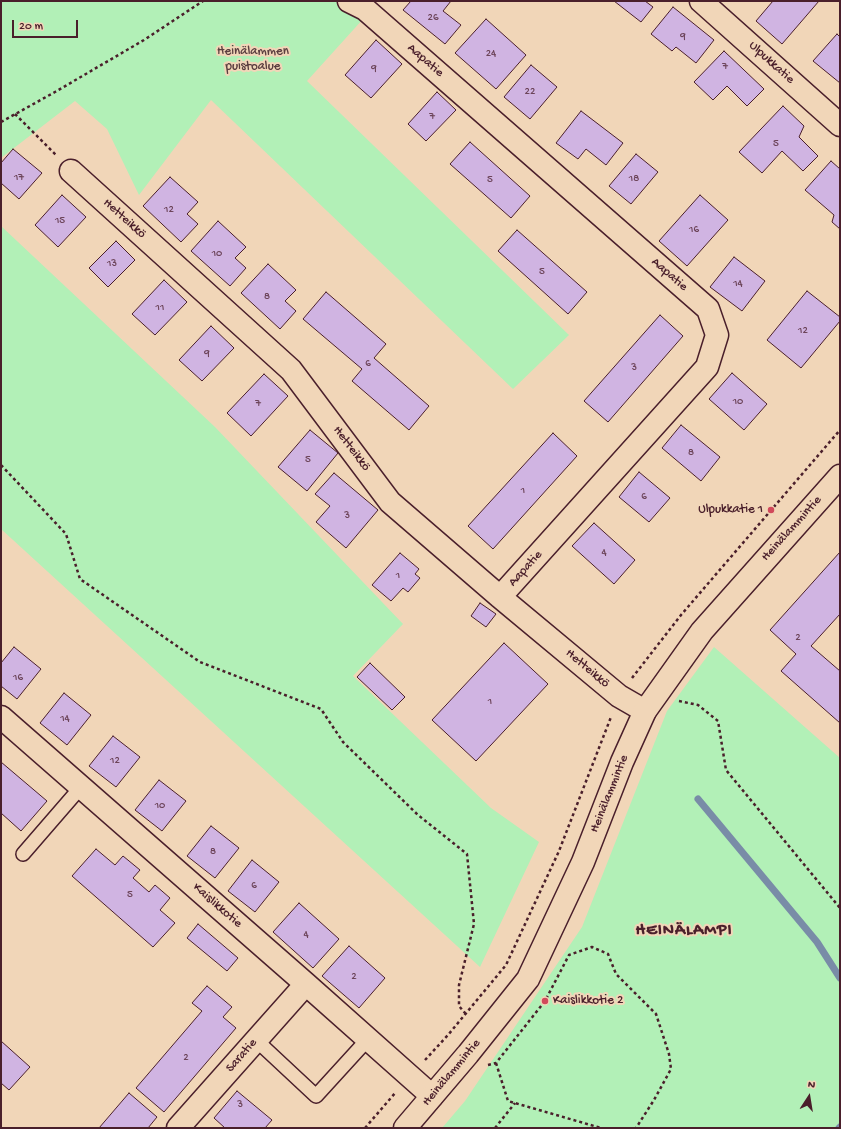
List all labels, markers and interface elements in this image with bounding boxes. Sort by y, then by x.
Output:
house number: 26 [428,11,438,25]
scale bar [14,12,80,38]
text: 20 m [19,20,43,34]
house number: 9 [680,30,686,44]
street label: Ulpukkatie [745,38,797,88]
street label: Aapatie [404,41,446,81]
park label: Heinälammen puistoalue [217,44,289,75]
house number: 24 [486,47,496,61]
house number: 7 [722,60,728,74]
house number: 9 [371,62,377,76]
house number: 22 [525,85,535,99]
house number: 7 [429,110,435,124]
house number: 5 [773,137,779,151]
house number: 17 [14,171,24,185]
house number: 18 [629,172,639,186]
house number: 5 [487,173,493,187]
street label: Hetteikkö [99,196,149,242]
house number: 12 [164,203,174,217]
house number: 15 [55,214,65,228]
house number: 16 [689,223,699,237]
house number: 10 [212,247,222,261]
street label: Aapatie [648,255,690,295]
house number: 13 [107,257,117,271]
house number: 5 [539,265,545,279]
house number: 14 [733,277,743,291]
house number: 8 [264,290,270,304]
house number: 11 [156,301,164,315]
house number: 12 [798,324,808,338]
house number: 9 [204,347,210,361]
house number: 6 [365,357,371,371]
house number: 3 [631,361,637,375]
house number: 10 [733,395,743,409]
house number: 7 [255,397,261,411]
street label: Hetteikkö [329,423,373,475]
house number: 8 [688,446,694,460]
house number: 5 [305,453,311,467]
house number: 1 [521,484,525,498]
house number: 6 [641,490,647,504]
street label: Heinälammintie [759,493,825,565]
place label: Ulpukkatie 1 [698,502,763,518]
marker: Ulpukkatie 1 [766,505,776,515]
house number: 3 [344,509,350,523]
house number: 4 [601,546,607,560]
street label: Aapatie [506,548,546,590]
house number: 1 [396,569,400,583]
house number: 2 [795,631,801,645]
street label: Hetteikkö [562,646,612,692]
house number: 16 [13,671,23,685]
house number: 1 [488,695,492,709]
house number: 14 [60,712,70,726]
street label: Heinälammintie [587,753,633,835]
house number: 12 [110,754,120,768]
house number: 10 [155,799,165,813]
house number: 8 [210,845,216,859]
house number: 6 [251,879,257,893]
street label: Kaislikkotie [189,880,245,932]
house number: 5 [127,888,133,902]
district label: HEINÄLAMPI [635,921,733,941]
house number: 4 [303,928,309,942]
house number: 2 [351,970,357,984]
place label: Kaislikkotie 2 [553,993,623,1009]
marker: Kaislikkotie 2 [540,996,550,1006]
street label: Saratie [223,1036,261,1076]
street label: Heinälammintie [419,1036,485,1110]
house number: 2 [183,1051,189,1065]
north arrow [789,1077,829,1117]
text: N [807,1079,816,1092]
house number: 3 [237,1098,243,1112]

